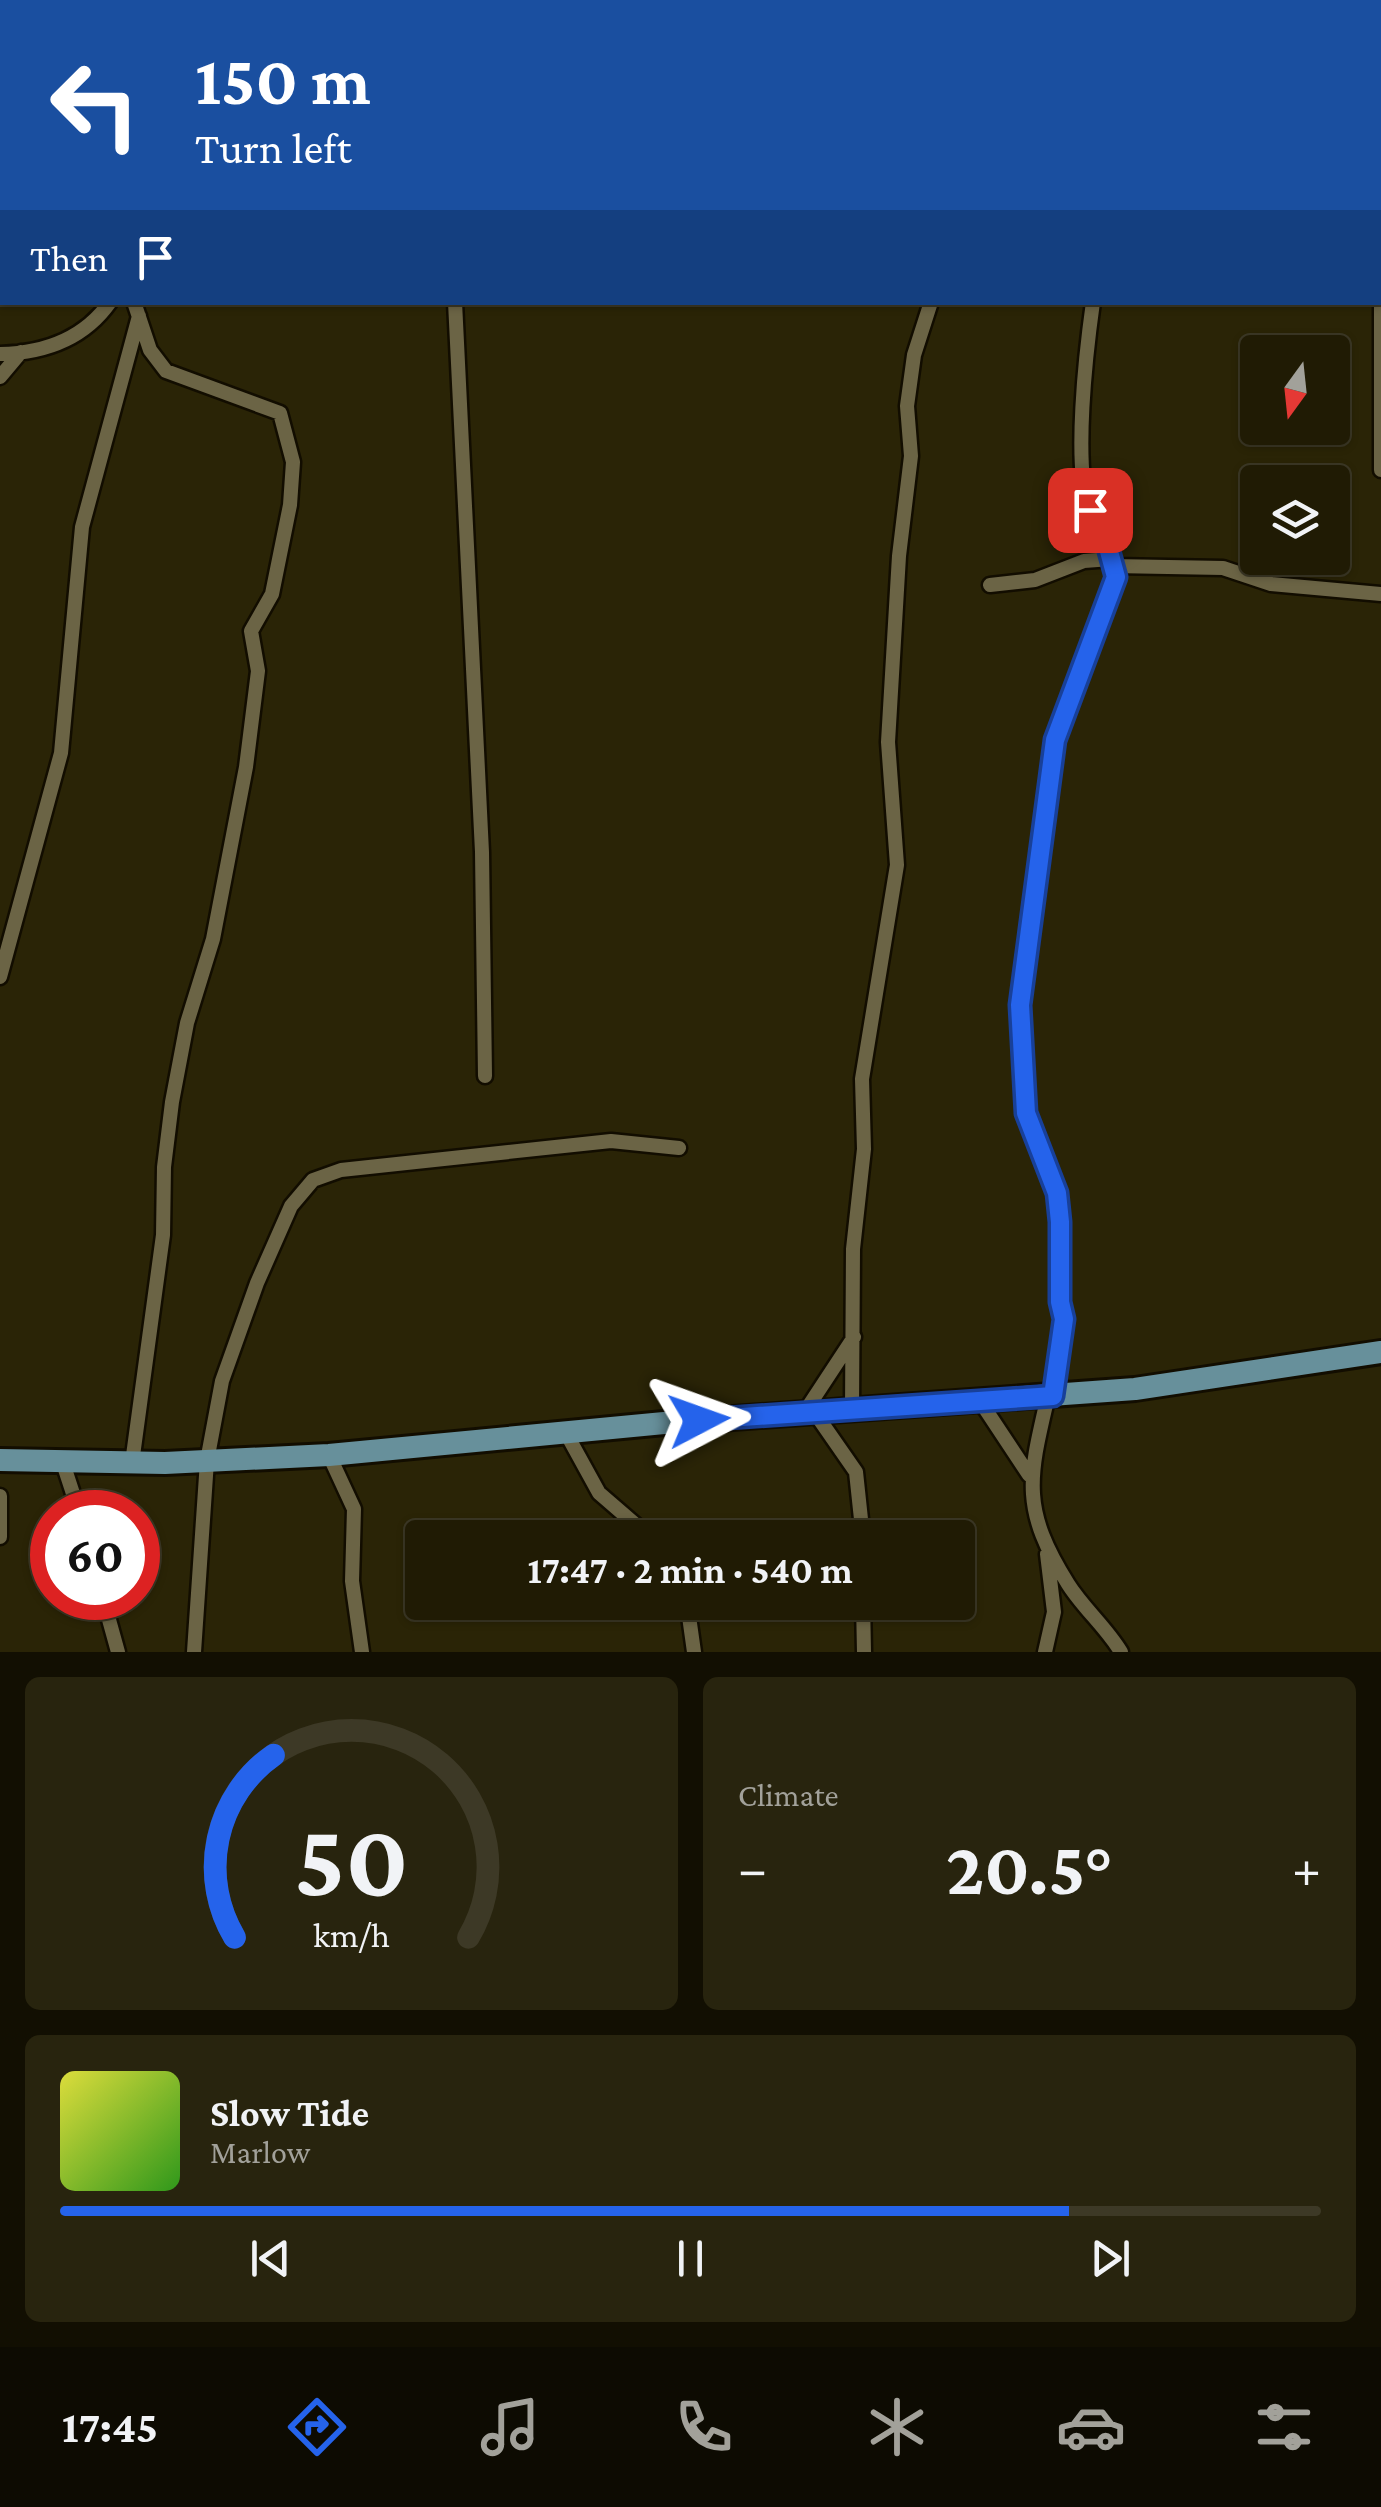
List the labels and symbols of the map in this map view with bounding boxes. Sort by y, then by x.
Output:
north arrow [1240,335,1350,445]
pin [1048,468,1133,553]
position arrow [647,1368,751,1472]
speed limit sign: 60 [30,1490,160,1620]

